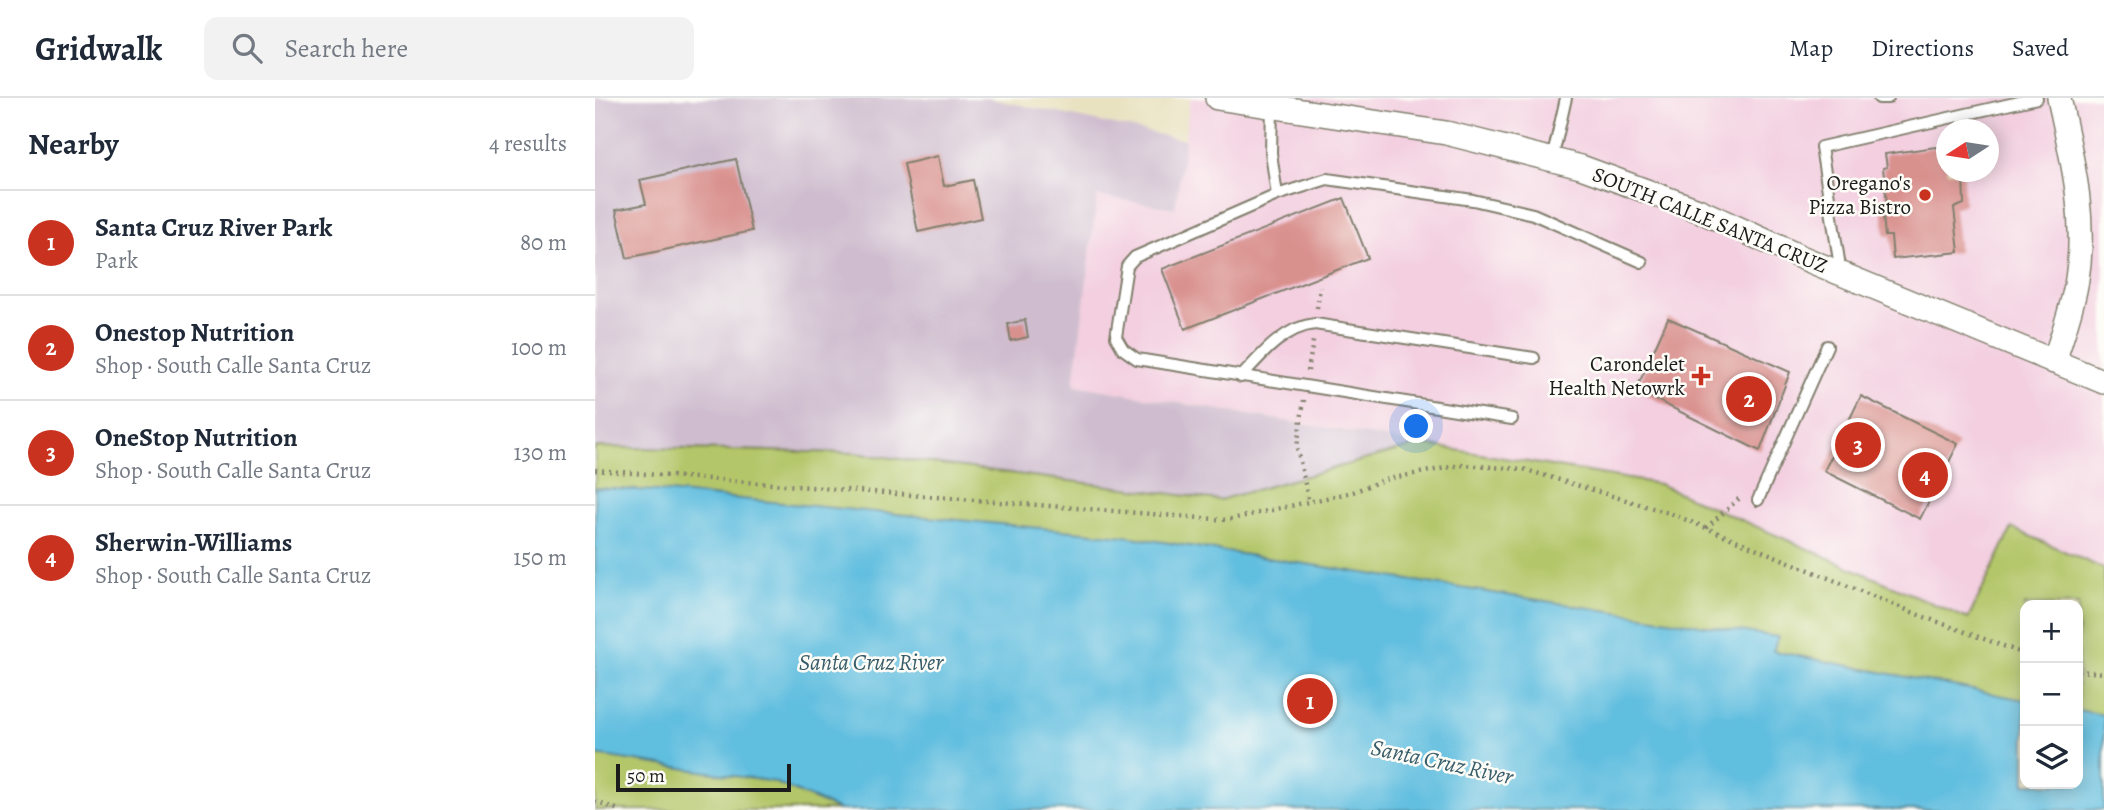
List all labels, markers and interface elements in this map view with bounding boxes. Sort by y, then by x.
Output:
search box [204,17,694,80]
text: Gridwalk [35,26,162,71]
icon: search [228,29,266,67]
text: Search here [284,31,408,66]
text: Map [1789,32,1833,64]
text: Directions [1871,32,1974,64]
text: Saved [2012,32,2069,64]
north arrow [1936,119,1999,182]
text: Nearby [28,124,119,164]
text: 4 results [489,128,567,159]
street label: SOUTH CALLE SANTA CRUZ [1588,160,1832,280]
place label: Oregano's Pizza Bistro [1809,169,1911,221]
marker: Oregano's Pizza Bistro [1917,187,1933,203]
text: Santa Cruz River Park [95,210,332,245]
text: 1 [47,227,55,258]
text: 80 m [520,227,567,258]
text: Park [95,245,138,276]
text: Onestop Nutrition [95,315,294,350]
text: 2 [45,332,57,363]
text: 100 m [511,332,567,363]
text: Shop · South Calle Santa Cruz [95,350,371,381]
place label: Carondelet Health Netowrk [1549,350,1686,402]
marker: Carondelet Health Netowrk [1691,366,1711,386]
pin: 2 [1726,373,1772,425]
your location [1399,409,1433,443]
pin: 3 [1835,419,1881,471]
text: OneStop Nutrition [95,420,298,455]
text: 3 [46,437,56,468]
text: 130 m [514,437,567,468]
pin: 4 [1902,449,1948,501]
text: Shop · South Calle Santa Cruz [95,455,371,486]
text: Sherwin-Williams [95,525,292,560]
text: 4 [46,542,56,573]
text: 150 m [513,542,567,573]
text: Shop · South Calle Santa Cruz [95,560,371,591]
map controls [2020,600,2083,789]
button: + [2020,600,2083,663]
water label: Santa Cruz River [799,647,944,678]
button: − [2020,663,2083,726]
pin: 1 [1287,675,1333,727]
button: layers [2020,726,2083,789]
water label: Santa Cruz River [1368,732,1517,792]
scale bar [616,761,791,793]
text: 50 m [627,763,665,789]

